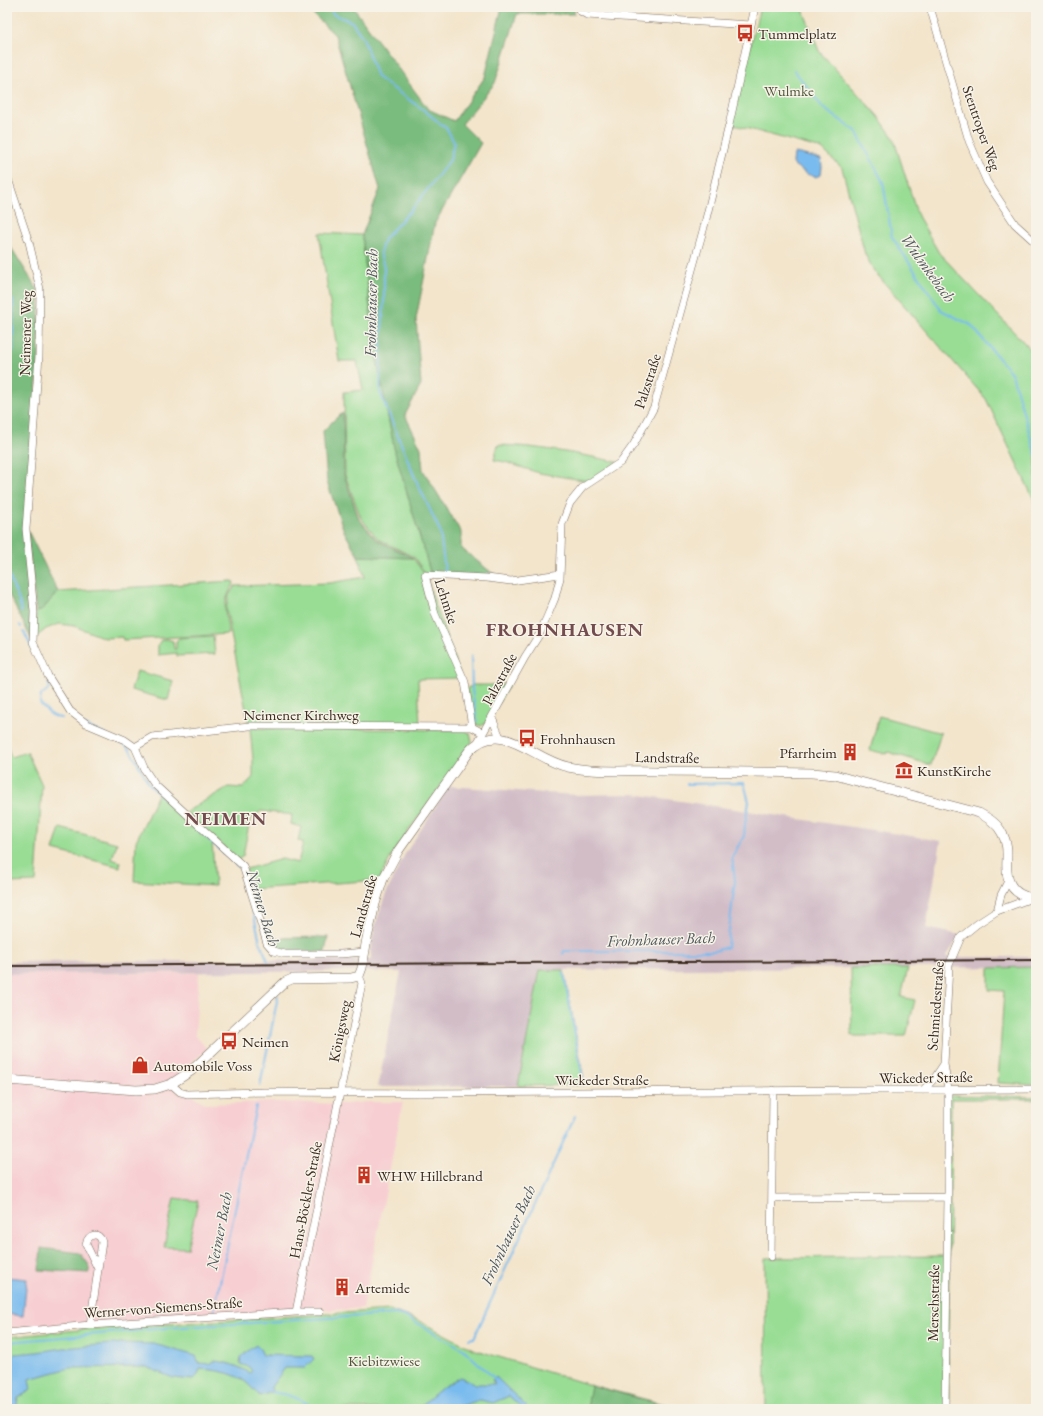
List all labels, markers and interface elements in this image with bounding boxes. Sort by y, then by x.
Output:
bus stop icon: Tummelplatz [735,23,755,43]
place label: Tummelplatz [758,24,837,43]
park label: Wulmke [764,81,814,100]
street label: Stentroper Weg [959,83,1006,174]
water label: Wulmkebach [896,229,960,307]
water label: Frohnhauser Bach [360,249,382,358]
street label: Neimener Weg [15,290,35,376]
street label: Palzstraße [629,351,665,411]
street label: Lehmke [431,576,463,626]
district label: FROHNHAUSEN [486,617,644,642]
street label: Palzstraße [477,649,521,709]
street label: Neimener Kirchweg [243,705,359,724]
bus stop icon: Frohnhausen [517,728,537,748]
place label: Frohnhausen [540,729,616,748]
building icon: Pfarrheim [840,742,860,762]
place label: Pfarrheim [779,743,837,762]
street label: Landstraße [635,747,699,767]
museum icon: KunstKirche [894,760,914,780]
place label: KunstKirche [917,761,991,780]
district label: NEIMEN [185,806,267,831]
water label: Neimer Bach [241,866,285,949]
street label: Landstraße [345,872,381,939]
water label: Frohnhauser Bach [606,927,716,951]
street label: Schmiedestraße [922,961,948,1051]
street label: Königsweg [324,998,354,1064]
bus stop icon: Neimen [219,1031,239,1051]
place label: Neimen [242,1032,289,1051]
shop icon: Automobile Voss [130,1055,150,1075]
place label: Automobile Voss [152,1056,252,1075]
street label: Wickeder Straße [879,1067,973,1087]
street label: Wickeder Straße [555,1070,649,1089]
street label: Hans-Böckler-Straße [284,1140,326,1260]
building icon: WHW Hillebrand [354,1165,374,1185]
place label: WHW Hillebrand [377,1166,483,1185]
water label: Frohnhauser Bach [475,1181,540,1289]
water label: Neimer Bach [201,1190,237,1273]
street label: Merschstraße [923,1264,943,1342]
building icon: Artemide [332,1277,352,1297]
place label: Artemide [354,1278,410,1297]
street label: Werner-von-Siemens-Straße [83,1292,243,1322]
park label: Kiebitzwiese [348,1351,420,1370]

